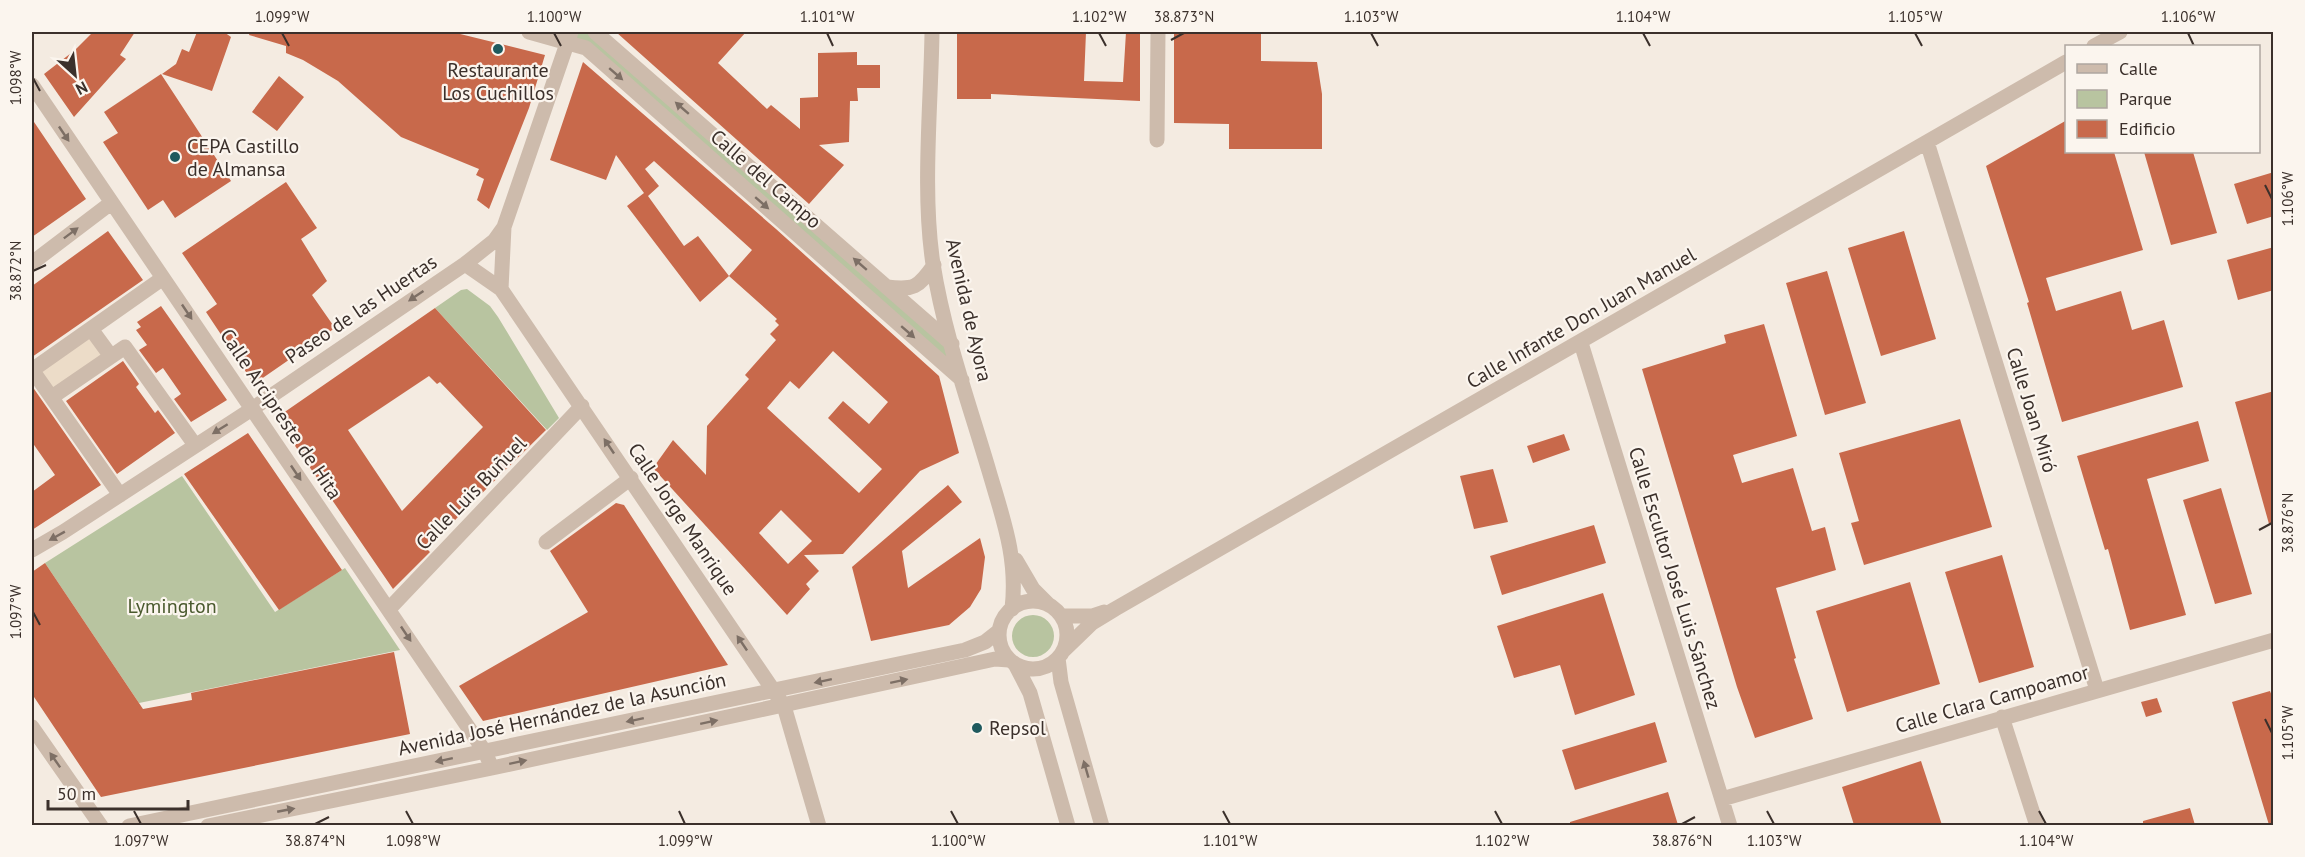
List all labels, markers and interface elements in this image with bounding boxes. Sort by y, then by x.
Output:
text: 1.099°W [255,7,310,26]
text: 1.100°W [527,7,582,26]
text: 1.101°W [800,7,855,26]
text: 1.102°W [1072,7,1127,26]
text: 38.873°N [1154,7,1214,26]
text: 1.103°W [1344,7,1399,26]
text: 1.104°W [1616,7,1671,26]
text: 1.105°W [1888,7,1943,26]
text: 1.106°W [2161,7,2216,26]
marker: Restaurante Los Cuchillos [491,42,505,56]
north arrow [45,45,105,105]
legend [2065,45,2260,153]
text: 1.098°W [6,50,25,105]
place label: Restaurante Los Cuchillos [442,57,554,106]
text: Calle [2119,57,2158,80]
one-way arrow [608,67,623,80]
text: N [73,77,91,100]
text: Parque [2119,87,2172,110]
one-way arrow [675,101,690,115]
text: Edificio [2119,117,2175,140]
street label: Calle del Campo [705,124,827,234]
one-way arrow [59,125,70,142]
place label: CEPA Castillo de Almansa [187,133,299,182]
marker: CEPA Castillo de Almansa [168,150,182,164]
text: 1.106°W [2278,171,2297,226]
one-way arrow [754,196,769,209]
one-way arrow [63,227,79,239]
street label: Avenida de Ayora [940,236,998,384]
text: 38.872°N [6,241,25,301]
street label: Calle Infante Don Juan Manuel [1462,242,1700,394]
street label: Paseo de las Huertas [280,249,442,369]
one-way arrow [853,257,868,271]
one-way arrow [408,290,424,301]
one-way arrow [181,303,192,320]
street label: Calle Arcipreste de Hita [214,324,348,504]
one-way arrow [900,325,915,338]
street label: Calle Joan Miró [2001,344,2063,476]
one-way arrow [212,424,228,435]
street label: Calle Luis Buñuel [410,431,532,555]
one-way arrow [604,438,615,455]
street label: Calle Jorge Manrique [622,438,744,600]
street label: Calle Escultor José Luis Sánchez [1623,444,1727,712]
one-way arrow [290,465,302,481]
text: 38.876°N [2278,493,2297,553]
one-way arrow [48,531,65,541]
text: 1.097°W [6,584,25,639]
park label: Lymington [127,593,217,619]
one-way arrow [400,626,411,643]
one-way arrow [737,635,748,651]
street label: Calle Clara Campoamor [1892,659,2092,739]
street label: Avenida José Hernández de la Asunción [396,667,728,761]
one-way arrow [890,675,909,685]
one-way arrow [814,676,832,686]
text: 1.105°W [2278,705,2297,760]
place label: Repsol [989,715,1046,741]
one-way arrow [626,716,644,726]
one-way arrow [699,717,718,726]
marker: Repsol [970,721,984,735]
one-way arrow [49,753,61,769]
one-way arrow [434,756,453,765]
one-way arrow [509,757,528,766]
one-way arrow [1081,760,1090,778]
scale bar [48,773,188,811]
text: 50 m [57,782,96,805]
one-way arrow [276,805,295,814]
text: 1.097°W [114,831,169,850]
text: 38.874°N [285,831,345,850]
text: 1.098°W [386,831,441,850]
text: 1.099°W [658,831,713,850]
text: 1.100°W [931,831,986,850]
text: 1.101°W [1203,831,1258,850]
text: 1.102°W [1475,831,1530,850]
text: 38.876°N [1652,831,1712,850]
text: 1.103°W [1747,831,1802,850]
text: 1.104°W [2019,831,2074,850]

